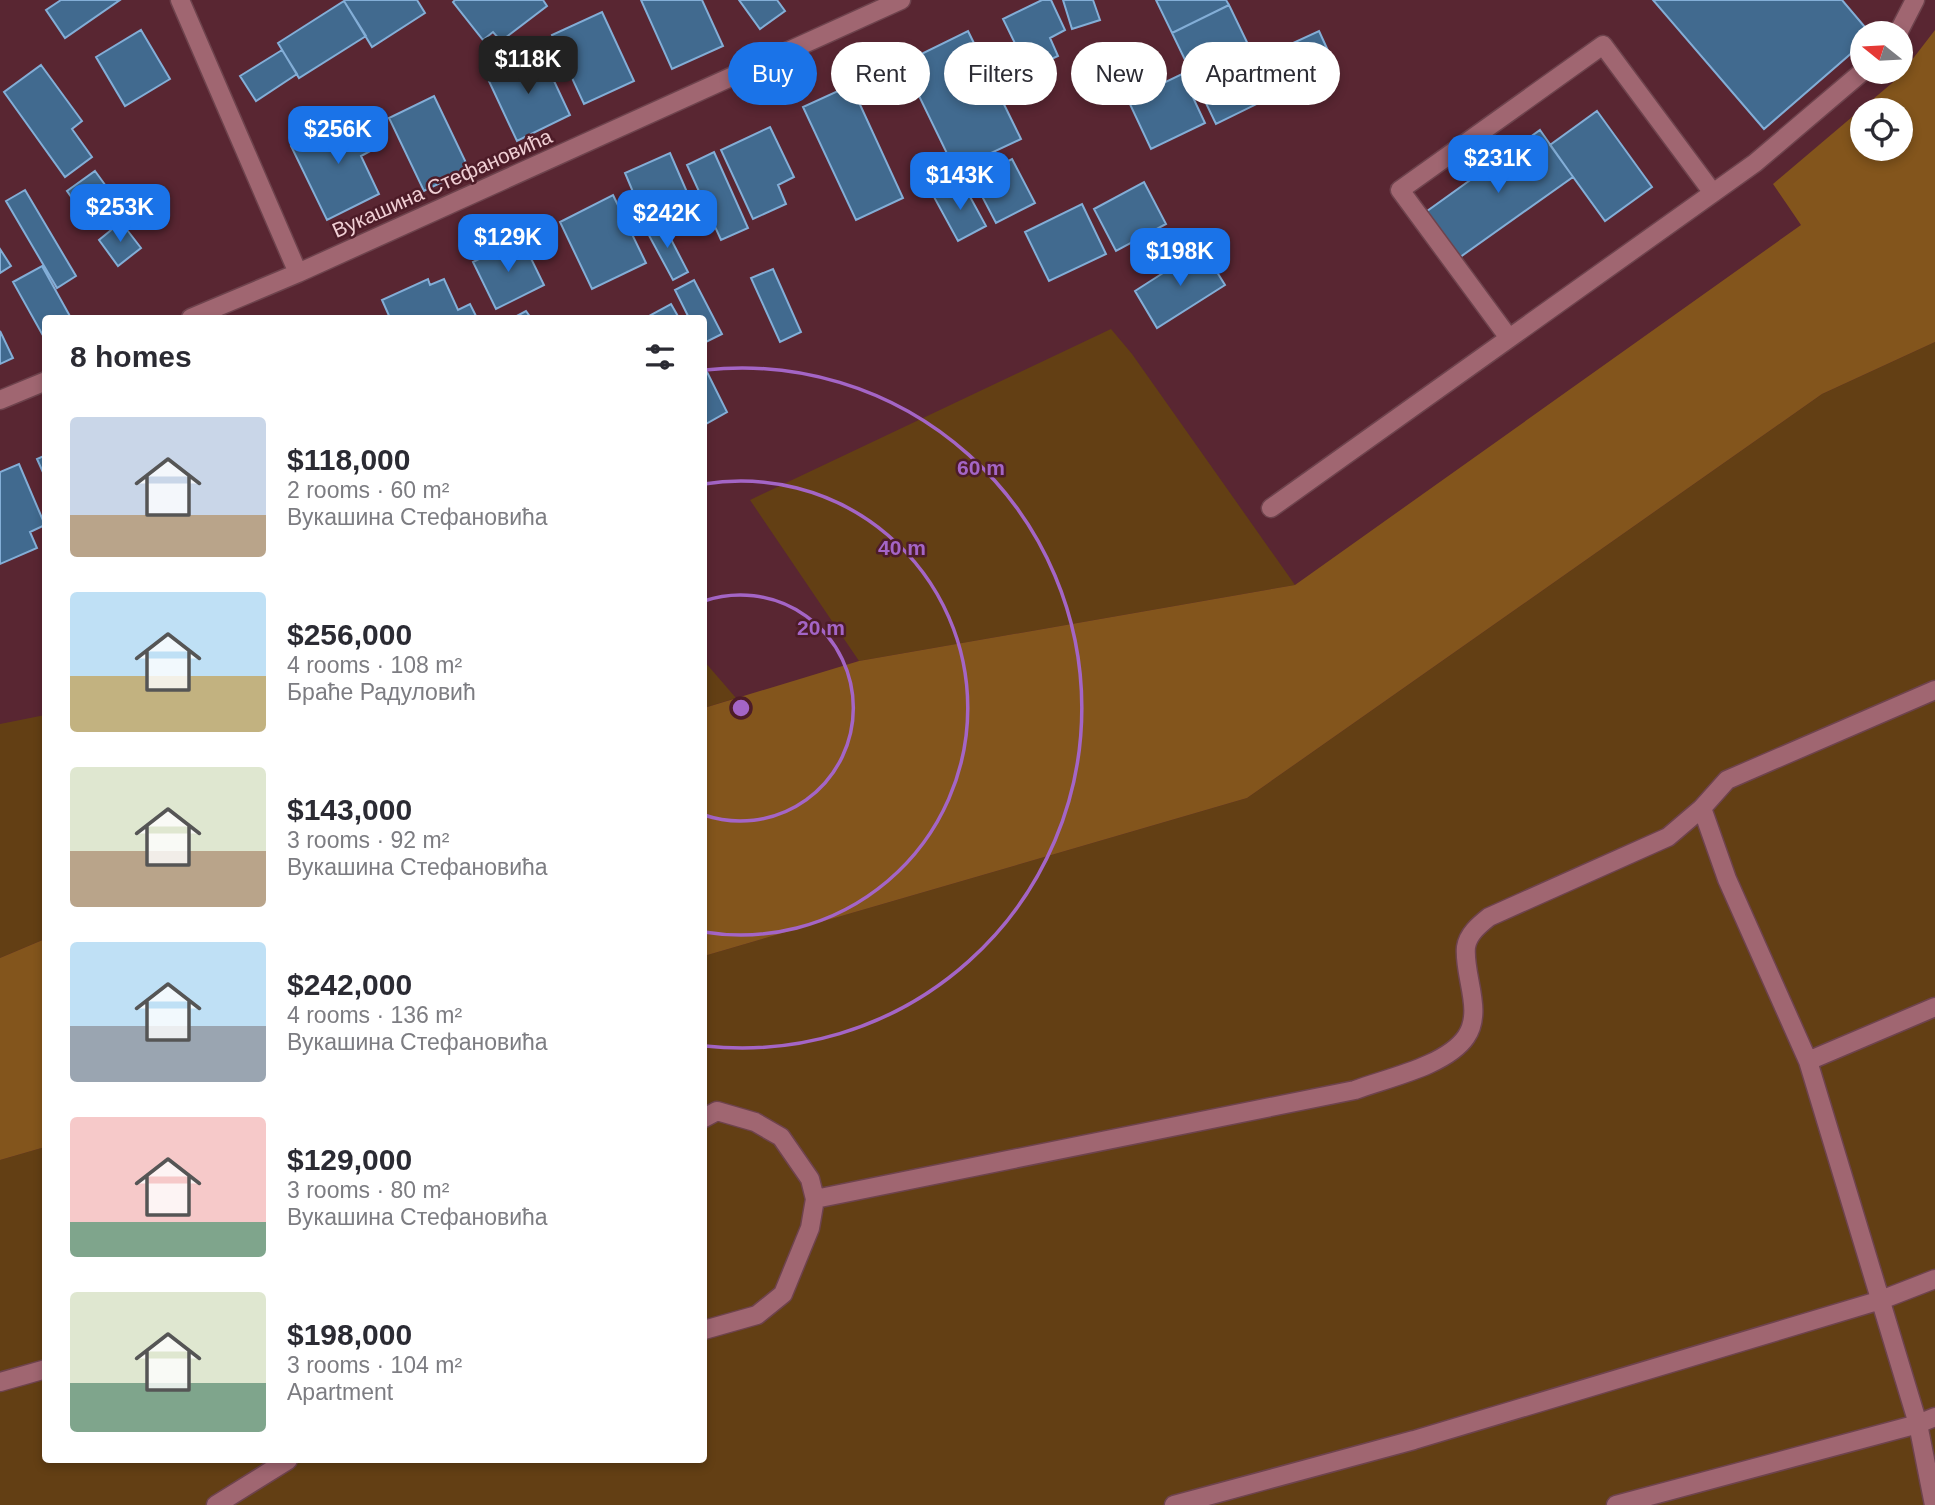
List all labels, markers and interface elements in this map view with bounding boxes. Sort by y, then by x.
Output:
north arrow [1850,21,1913,84]
map controls [1850,21,1913,161]
pin: $118K [479,36,577,96]
chip: Buy [728,42,817,105]
chip: Rent [831,42,930,105]
chip: Filters [944,42,1057,105]
chip: New [1071,42,1167,105]
chip: Apartment [1181,42,1340,105]
text: $118K [495,46,561,72]
button: locate [1850,98,1913,161]
pin: $256K [289,106,387,166]
text: $256K [304,116,372,142]
street label: Вукашина Стефановића [329,124,556,242]
pin: $231K [1449,136,1547,195]
text: $231K [1464,145,1532,171]
pin: $143K [911,152,1009,212]
text: $143K [926,162,994,188]
pin: $253K [71,184,169,244]
pin: $242K [618,190,716,250]
text: $253K [86,194,154,220]
text: $242K [633,200,701,226]
pin: $129K [459,215,557,274]
text: $129K [474,224,542,250]
pin: $198K [1131,229,1229,288]
text: $198K [1146,238,1214,264]
icon: filters [641,338,679,376]
text: 8 homes [70,340,192,373]
text: $118,000 [287,443,410,476]
icon: home [126,445,210,529]
text: 60 m [957,456,1005,479]
text: 2 rooms · 60 m² [287,477,449,503]
text: Вукашина Стефановића [287,504,548,530]
text: 40 m [878,536,926,559]
text: 20 m [797,616,845,639]
text: $256,000 [287,618,412,651]
icon: home [126,620,210,704]
text: 4 rooms · 108 m² [287,652,462,678]
text: Браће Радуловић [287,679,476,705]
centre of rings [729,696,753,720]
text: $143,000 [287,793,412,826]
icon: home [126,795,210,879]
text: 3 rooms · 92 m² [287,827,449,853]
text: Вукашина Стефановића [287,854,548,880]
text: $242,000 [287,968,412,1001]
icon: home [126,970,210,1054]
text: 4 rooms · 136 m² [287,1002,462,1028]
text: Вукашина Стефановића [287,1029,548,1055]
text: $129,000 [287,1143,412,1176]
icon: home [126,1145,210,1229]
text: 3 rooms · 80 m² [287,1177,449,1203]
text: Вукашина Стефановића [287,1204,548,1230]
text: $198,000 [287,1318,412,1351]
icon: home [126,1320,210,1404]
text: 3 rooms · 104 m² [287,1352,462,1378]
text: Apartment [287,1379,393,1405]

